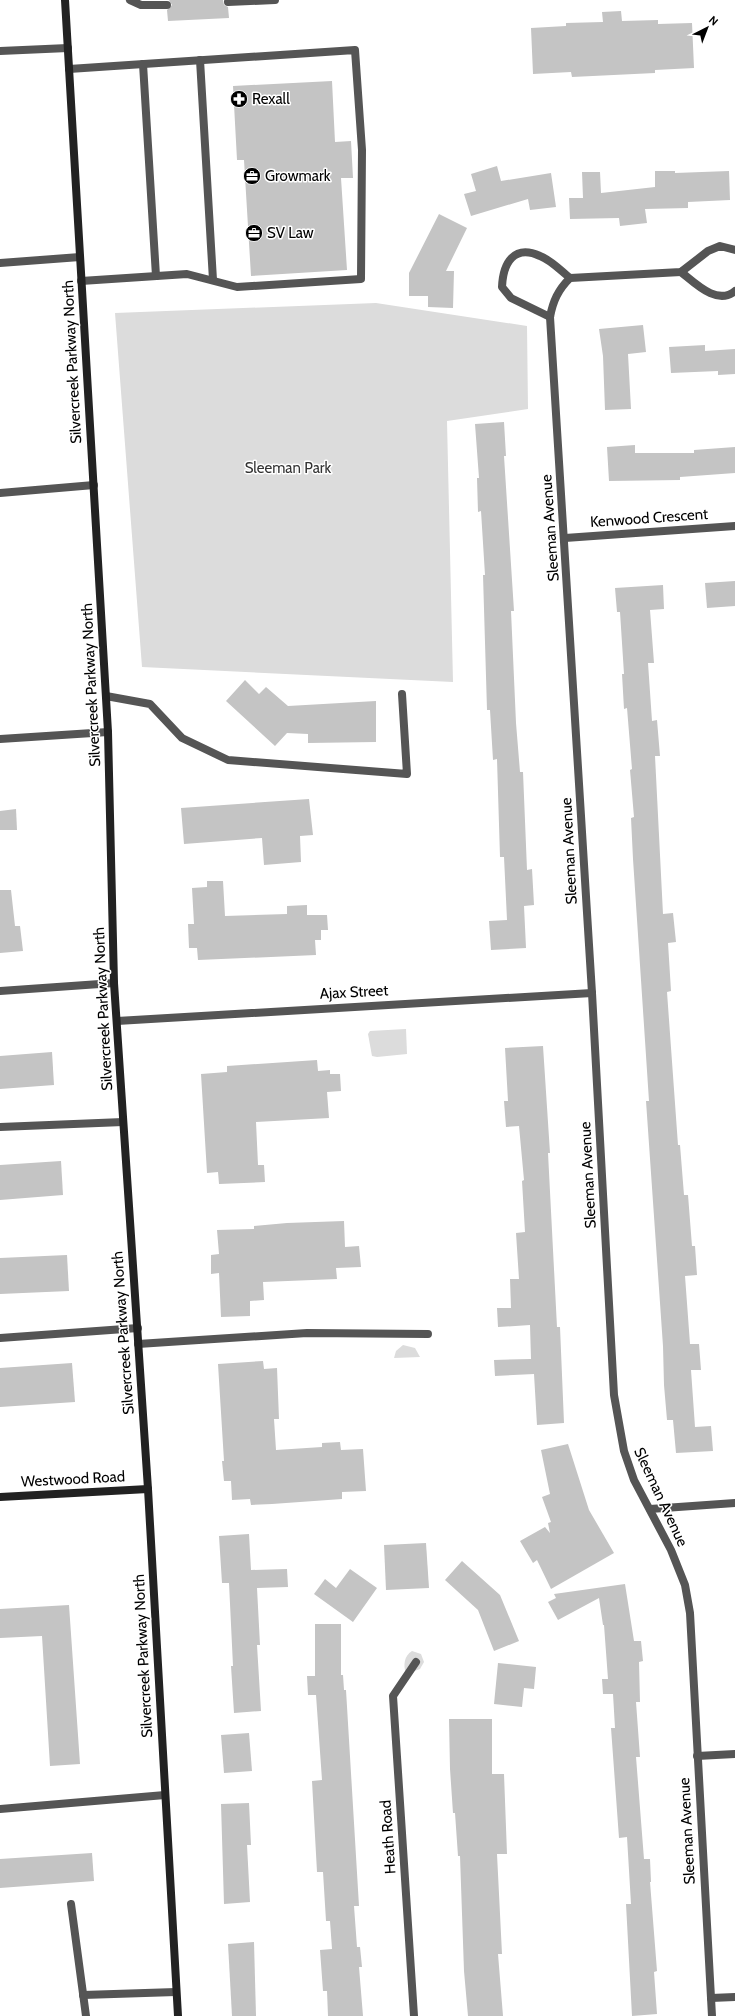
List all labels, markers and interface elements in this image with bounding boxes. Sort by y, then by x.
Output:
north arrow [687,8,727,48]
text: N [706,13,721,28]
pharmacy icon: Rexall [229,89,249,109]
place label: Rexall [252,90,290,108]
office icon: Growmark [242,166,262,186]
place label: Growmark [265,167,331,185]
office icon: SV Law [244,223,264,243]
place label: SV Law [267,224,314,242]
street label: Silvercreek Parkway North [59,280,85,444]
park label: Sleeman Park [245,459,332,477]
street label: Sleeman Avenue [537,474,563,582]
street label: Kenwood Crescent [589,505,709,531]
street label: Silvercreek Parkway North [78,603,104,767]
street label: Sleeman Avenue [557,797,581,905]
street label: Silvercreek Parkway North [90,927,116,1091]
street label: Ajax Street [319,981,389,1003]
street label: Sleeman Avenue [576,1121,600,1229]
street label: Silvercreek Parkway North [108,1251,138,1415]
street label: Sleeman Avenue [630,1445,692,1550]
street label: Westwood Road [21,1467,125,1491]
street label: Silvercreek Parkway North [130,1574,156,1738]
street label: Sleeman Avenue [675,1777,699,1885]
street label: Heath Road [376,1799,400,1875]

